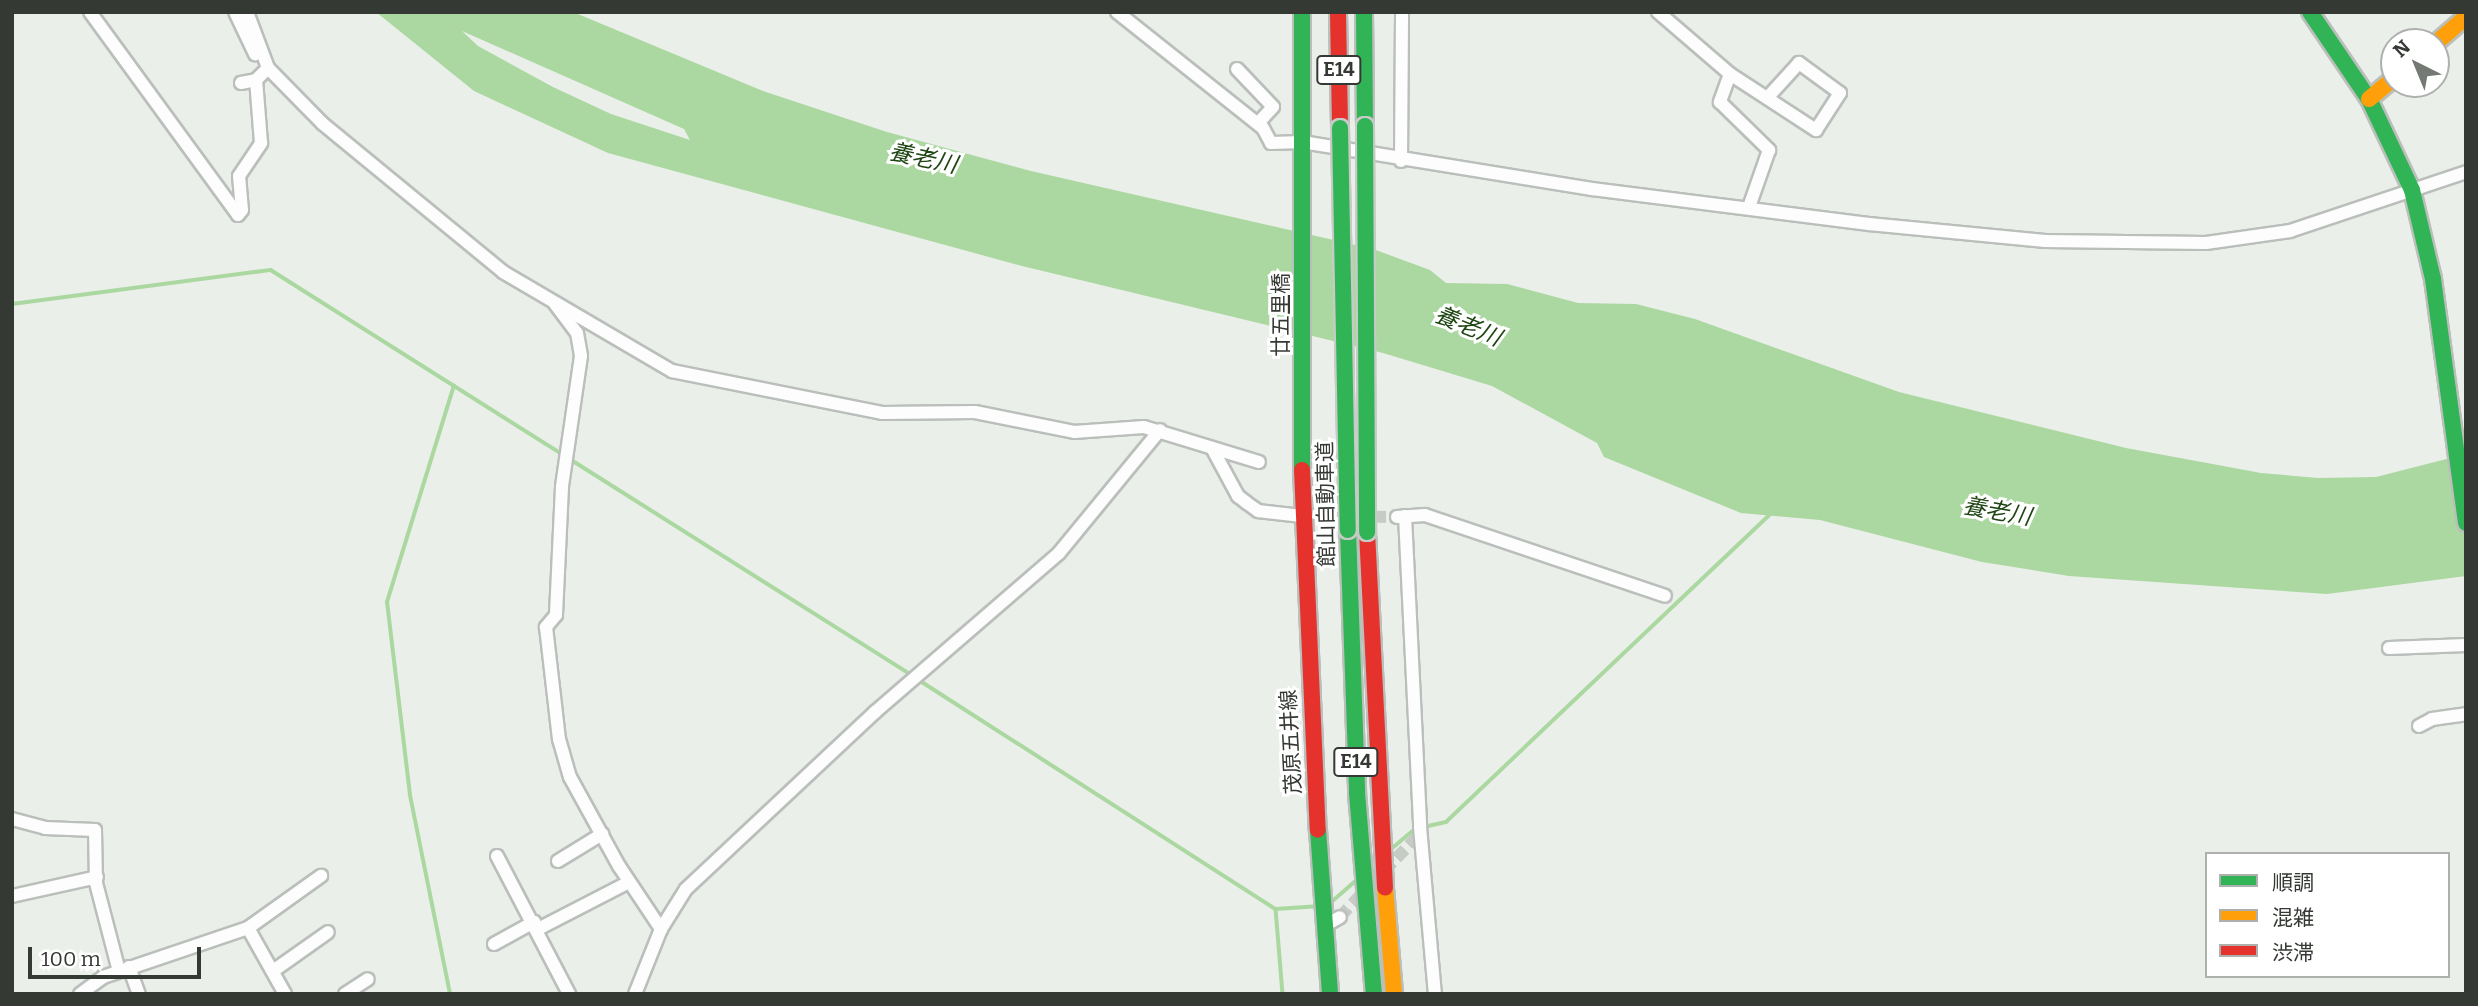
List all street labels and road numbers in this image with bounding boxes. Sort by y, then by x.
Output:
road number: E14 [1316,54,1362,86]
street label: 廿五里橋 [1268,273,1294,357]
street label: 館山自動車道 [1312,441,1340,567]
street label: 茂原五井線 [1276,689,1306,795]
road number: E14 [1333,747,1379,778]

